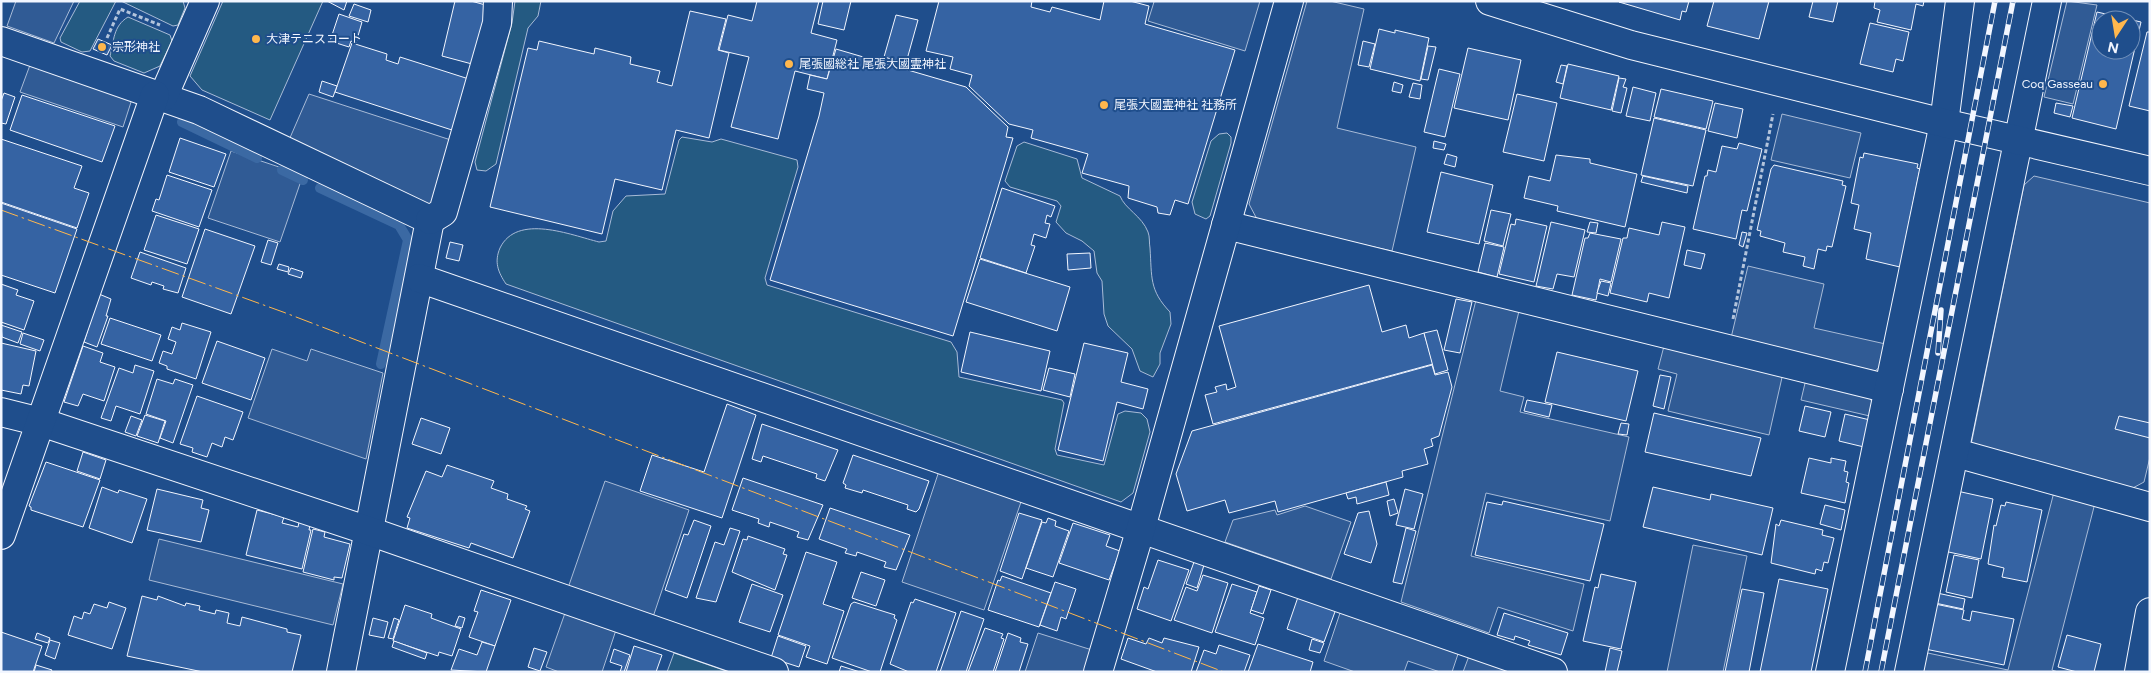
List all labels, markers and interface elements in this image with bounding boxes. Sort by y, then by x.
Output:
north arrow [2091,10,2141,60]
place label: 大津テニスコート [266,32,362,46]
marker: 大津テニスコート [250,33,262,45]
text: N [2106,38,2120,57]
place label: 宗形神社 [112,40,160,54]
marker: 宗形神社 [96,41,108,53]
place label: 尾張國総社 尾張大國霊神社 [799,57,946,71]
marker: 尾張國総社 尾張大國霊神社 [783,58,795,70]
place label: Coq Gasseau [2022,77,2093,91]
marker: Coq Gasseau [2097,78,2109,90]
place label: 尾張大國霊神社 社務所 [1114,98,1237,112]
marker: 尾張大國霊神社 社務所 [1098,99,1110,111]

